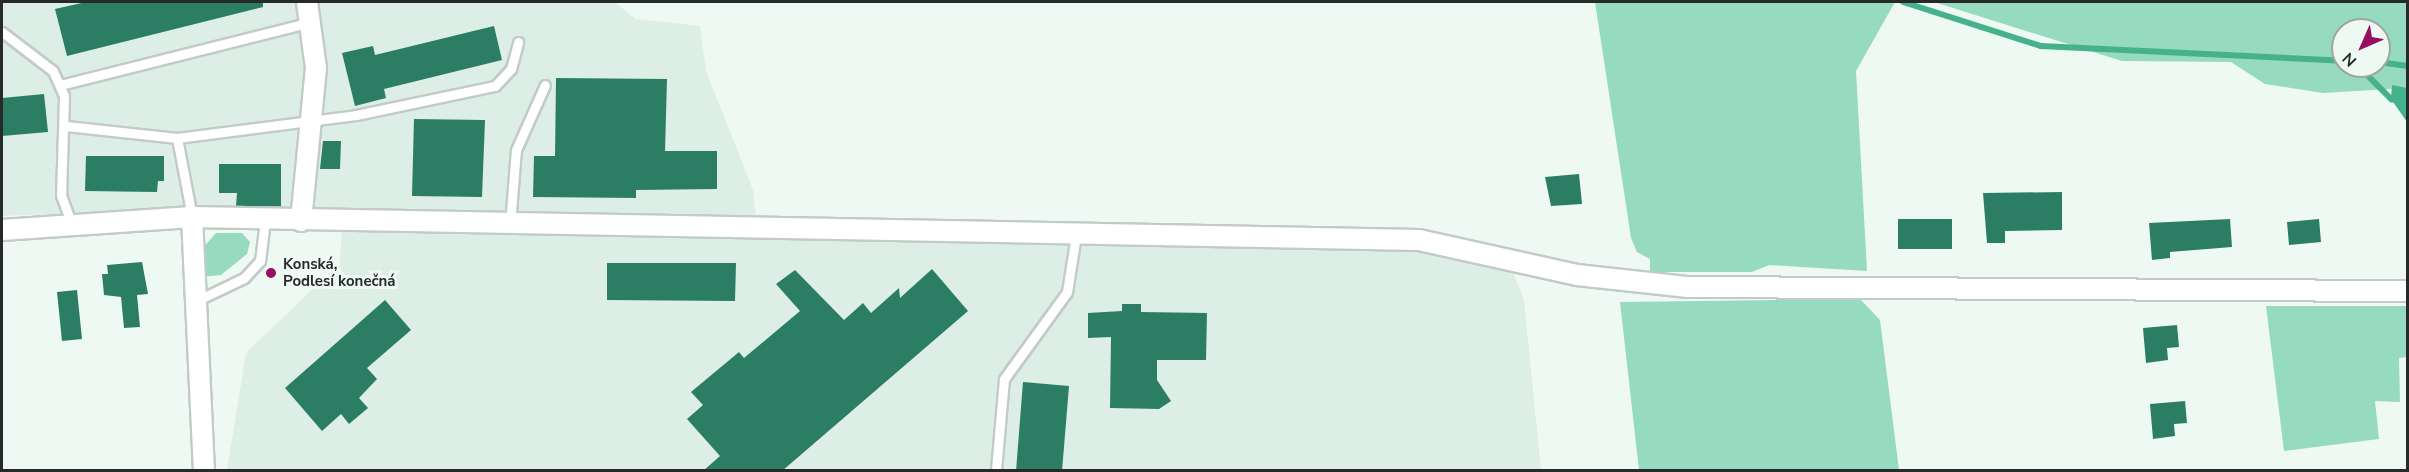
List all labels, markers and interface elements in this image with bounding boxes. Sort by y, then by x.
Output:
north arrow [2331,18,2391,78]
text: N [2338,47,2362,71]
place label: Konská, Podlesí konečná [283,255,396,290]
marker: Konská, Podlesí konečná [264,266,278,280]

